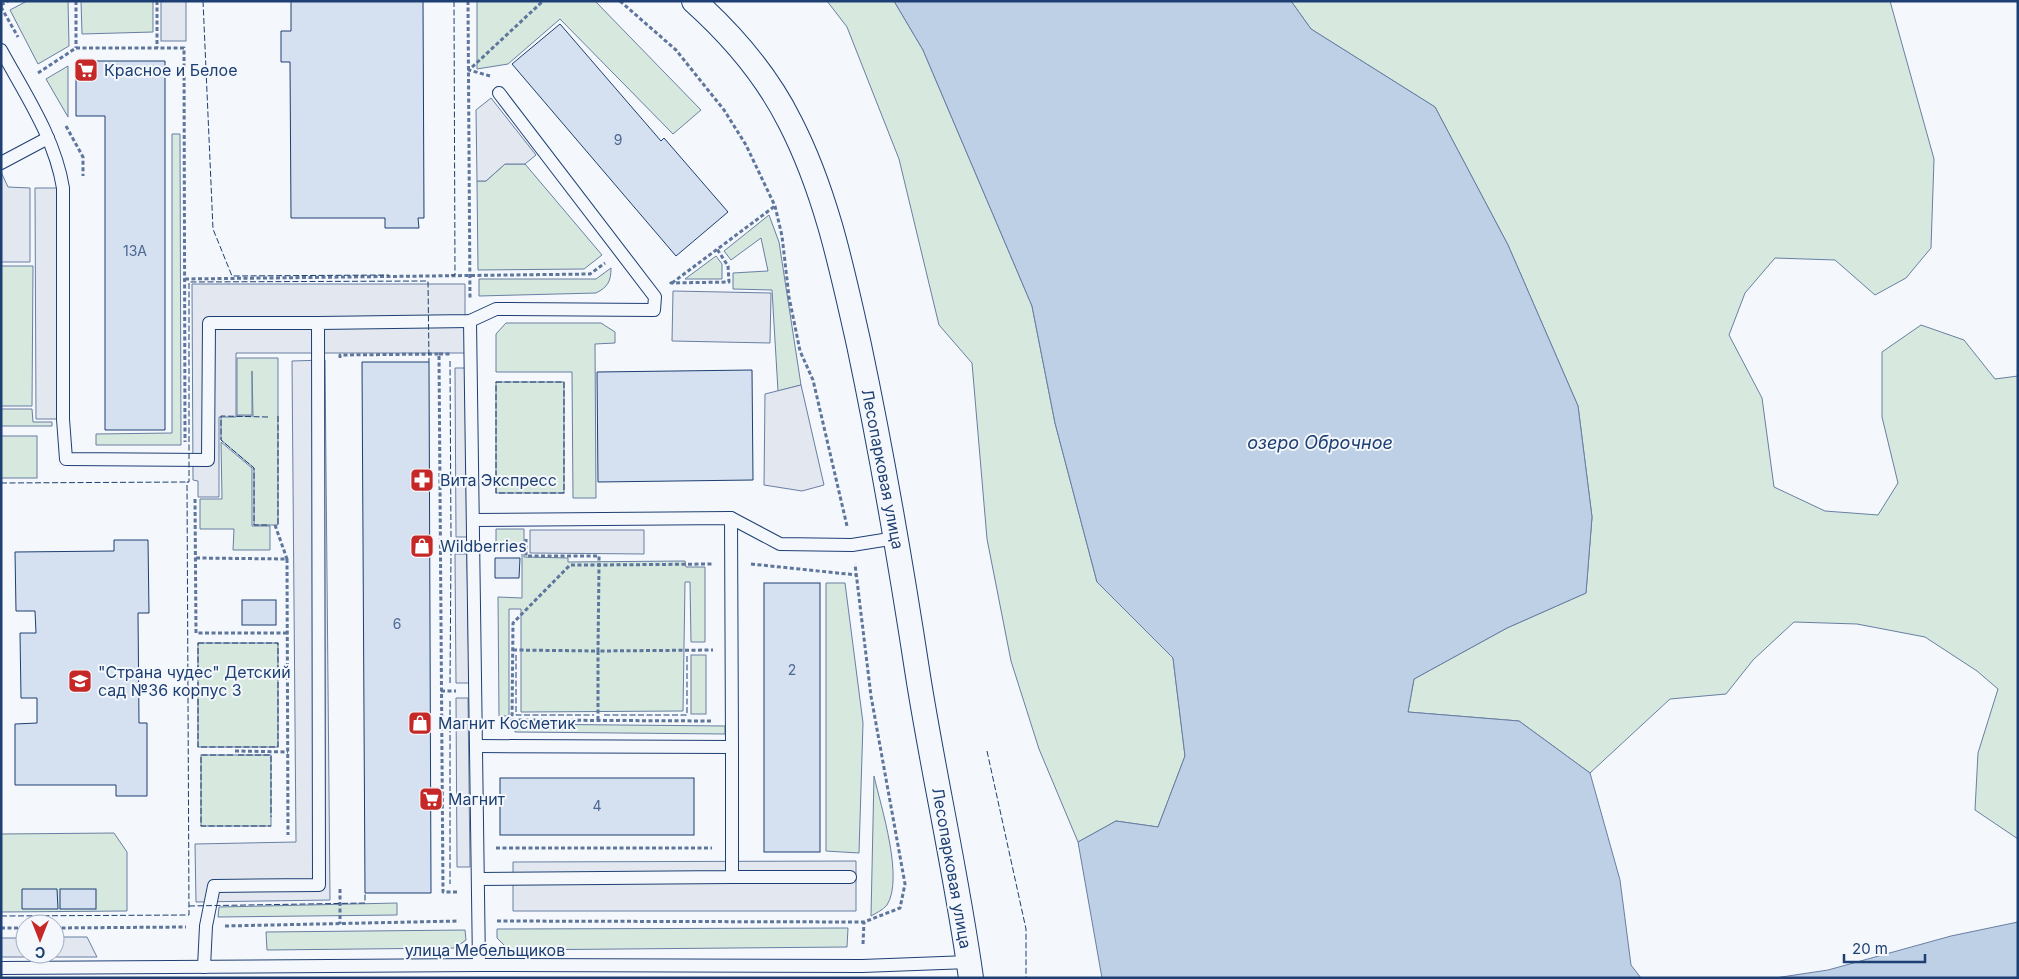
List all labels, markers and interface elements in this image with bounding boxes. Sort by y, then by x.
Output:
supermarket icon: Красное и Белое [73,57,99,83]
place label: Красное и Белое [104,60,237,80]
house number: 9 [614,131,622,148]
house number: 13А [123,242,147,259]
street label: Лесопарковая улица [858,387,908,551]
water label: озеро Оброчное [1247,432,1393,453]
pharmacy icon: Вита Экспресс [409,467,435,493]
place label: Вита Экспресс [440,470,557,490]
shop icon: Wildberries [409,533,435,559]
place label: Wildberries [440,536,527,556]
house number: 6 [393,615,401,632]
house number: 2 [788,661,796,678]
place label: "Страна чудес" Детский сад №36 корпус 3 [98,662,291,700]
school or university icon: "Страна чудес" Детский сад №36 корпус 3 [67,668,93,694]
shop icon: Магнит Косметик [407,710,433,736]
place label: Магнит Косметик [438,713,576,733]
supermarket icon: Магнит [418,786,444,812]
street label: Лесопарковая улица [928,786,976,950]
place label: Магнит [448,789,506,809]
house number: 4 [592,797,602,814]
north arrow [15,914,65,964]
scale bar [1844,932,1925,964]
text: 20 m [1852,939,1888,958]
street label: улица Мебельщиков [405,940,565,960]
text: С [35,944,45,961]

